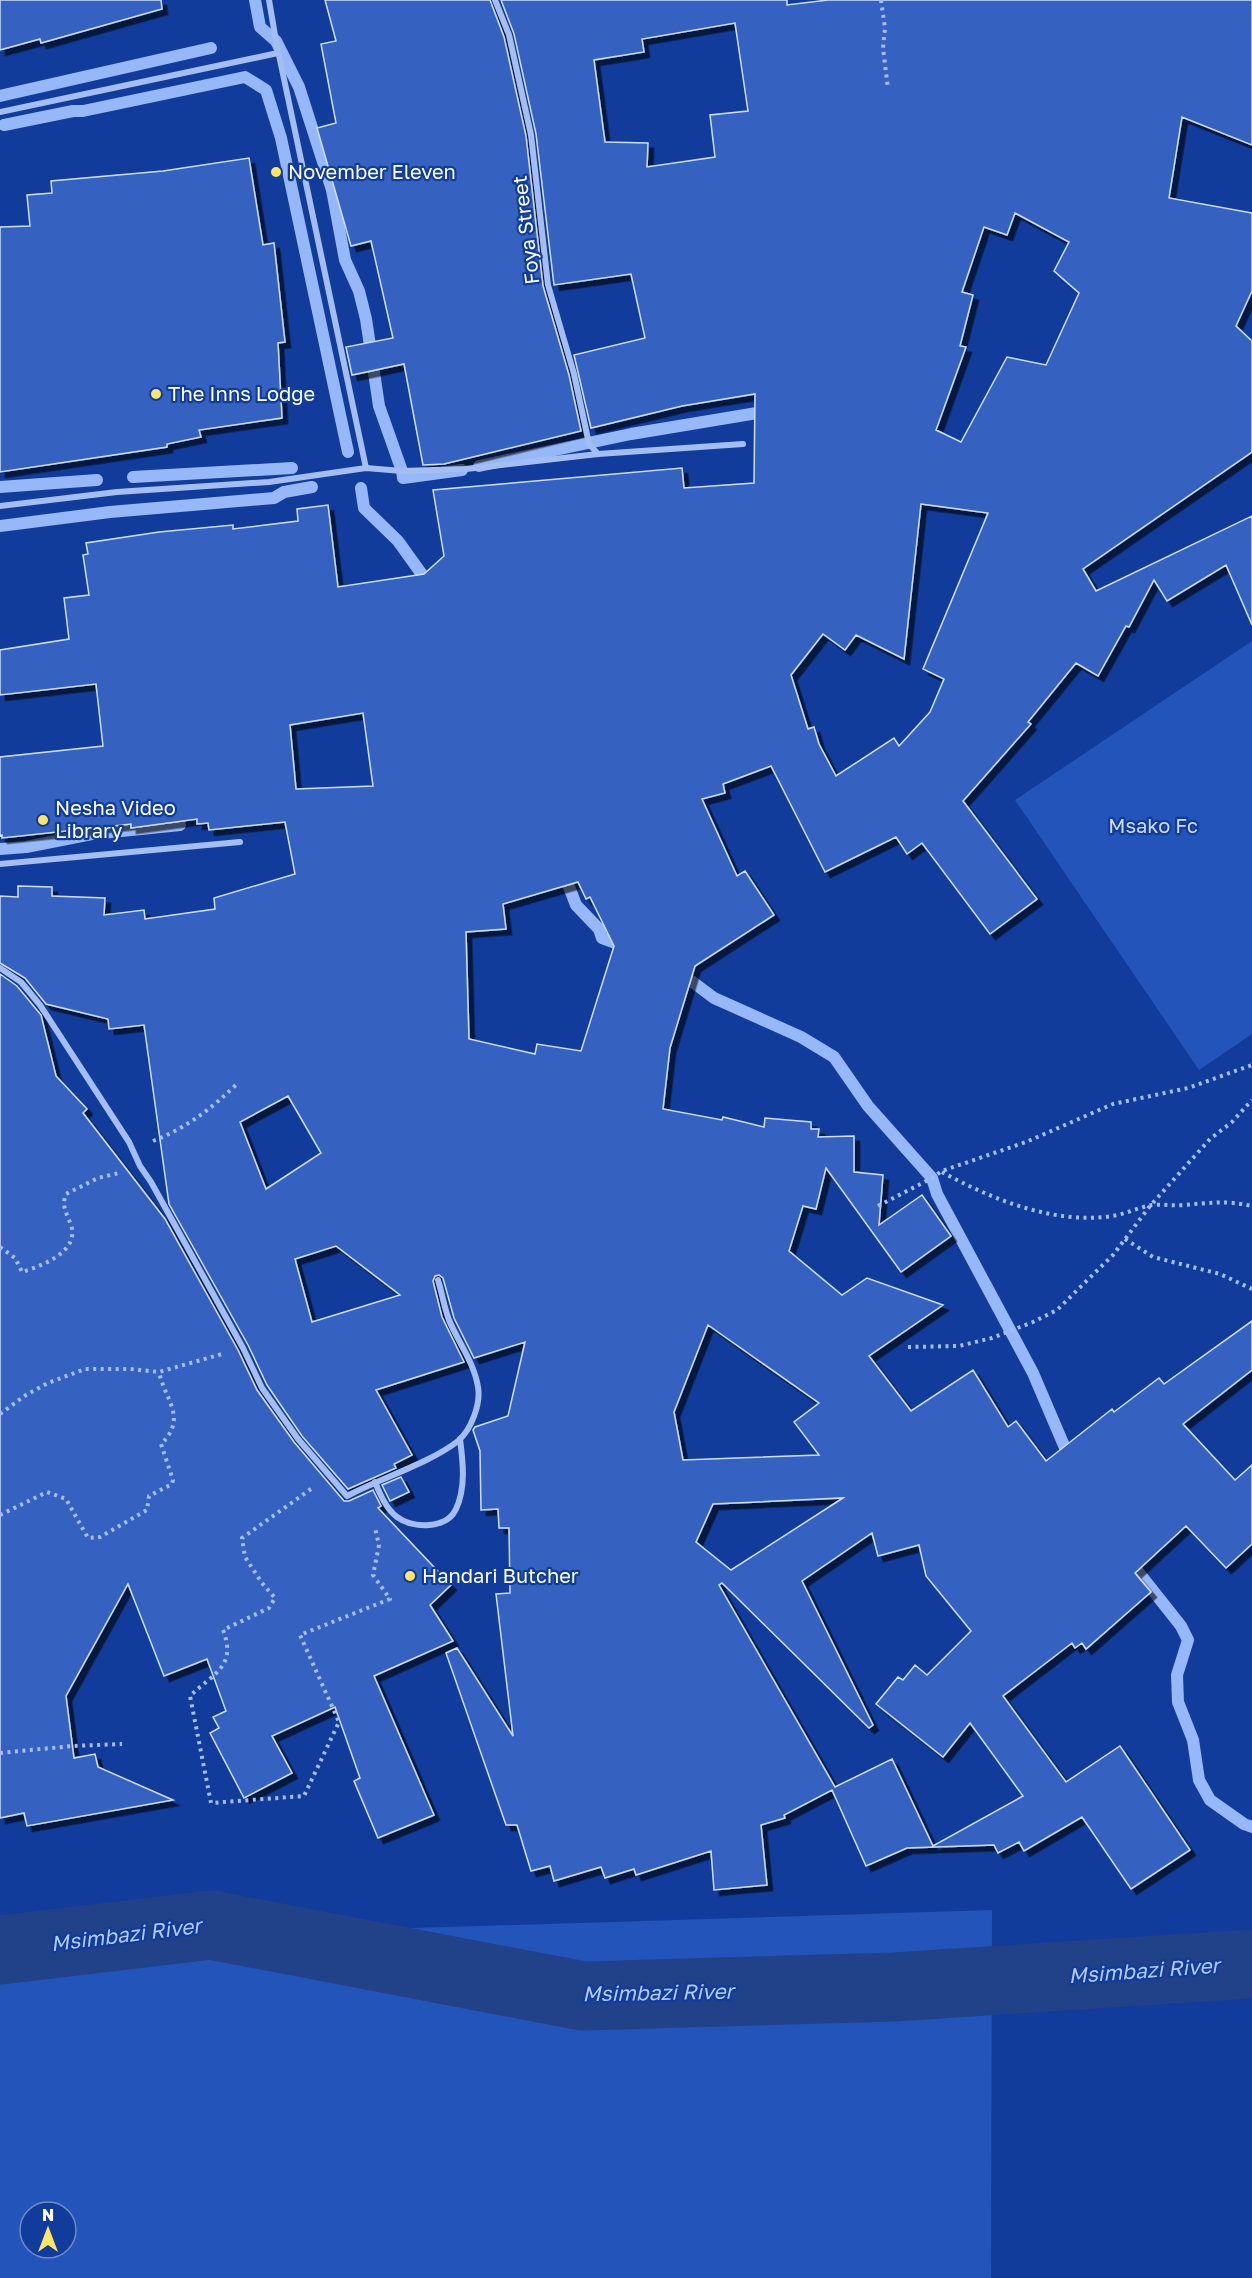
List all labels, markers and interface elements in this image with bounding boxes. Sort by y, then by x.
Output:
place label: November Eleven [288,159,456,183]
marker: November Eleven [269,165,283,179]
street label: Foya Street [506,174,544,286]
place label: The Inns Lodge [168,381,315,405]
marker: The Inns Lodge [149,387,163,401]
place label: Nesha Video Library [55,795,176,842]
marker: Nesha Video Library [36,813,50,827]
park label: Msako Fc [1108,813,1198,837]
place label: Handari Butcher [422,1563,579,1587]
marker: Handari Butcher [403,1569,417,1583]
water label: Msimbazi River [49,1912,205,1956]
water label: Msimbazi River [1068,1952,1223,1988]
water label: Msimbazi River [582,1978,737,2006]
north arrow [18,2200,78,2260]
text: N [42,2205,54,2225]

